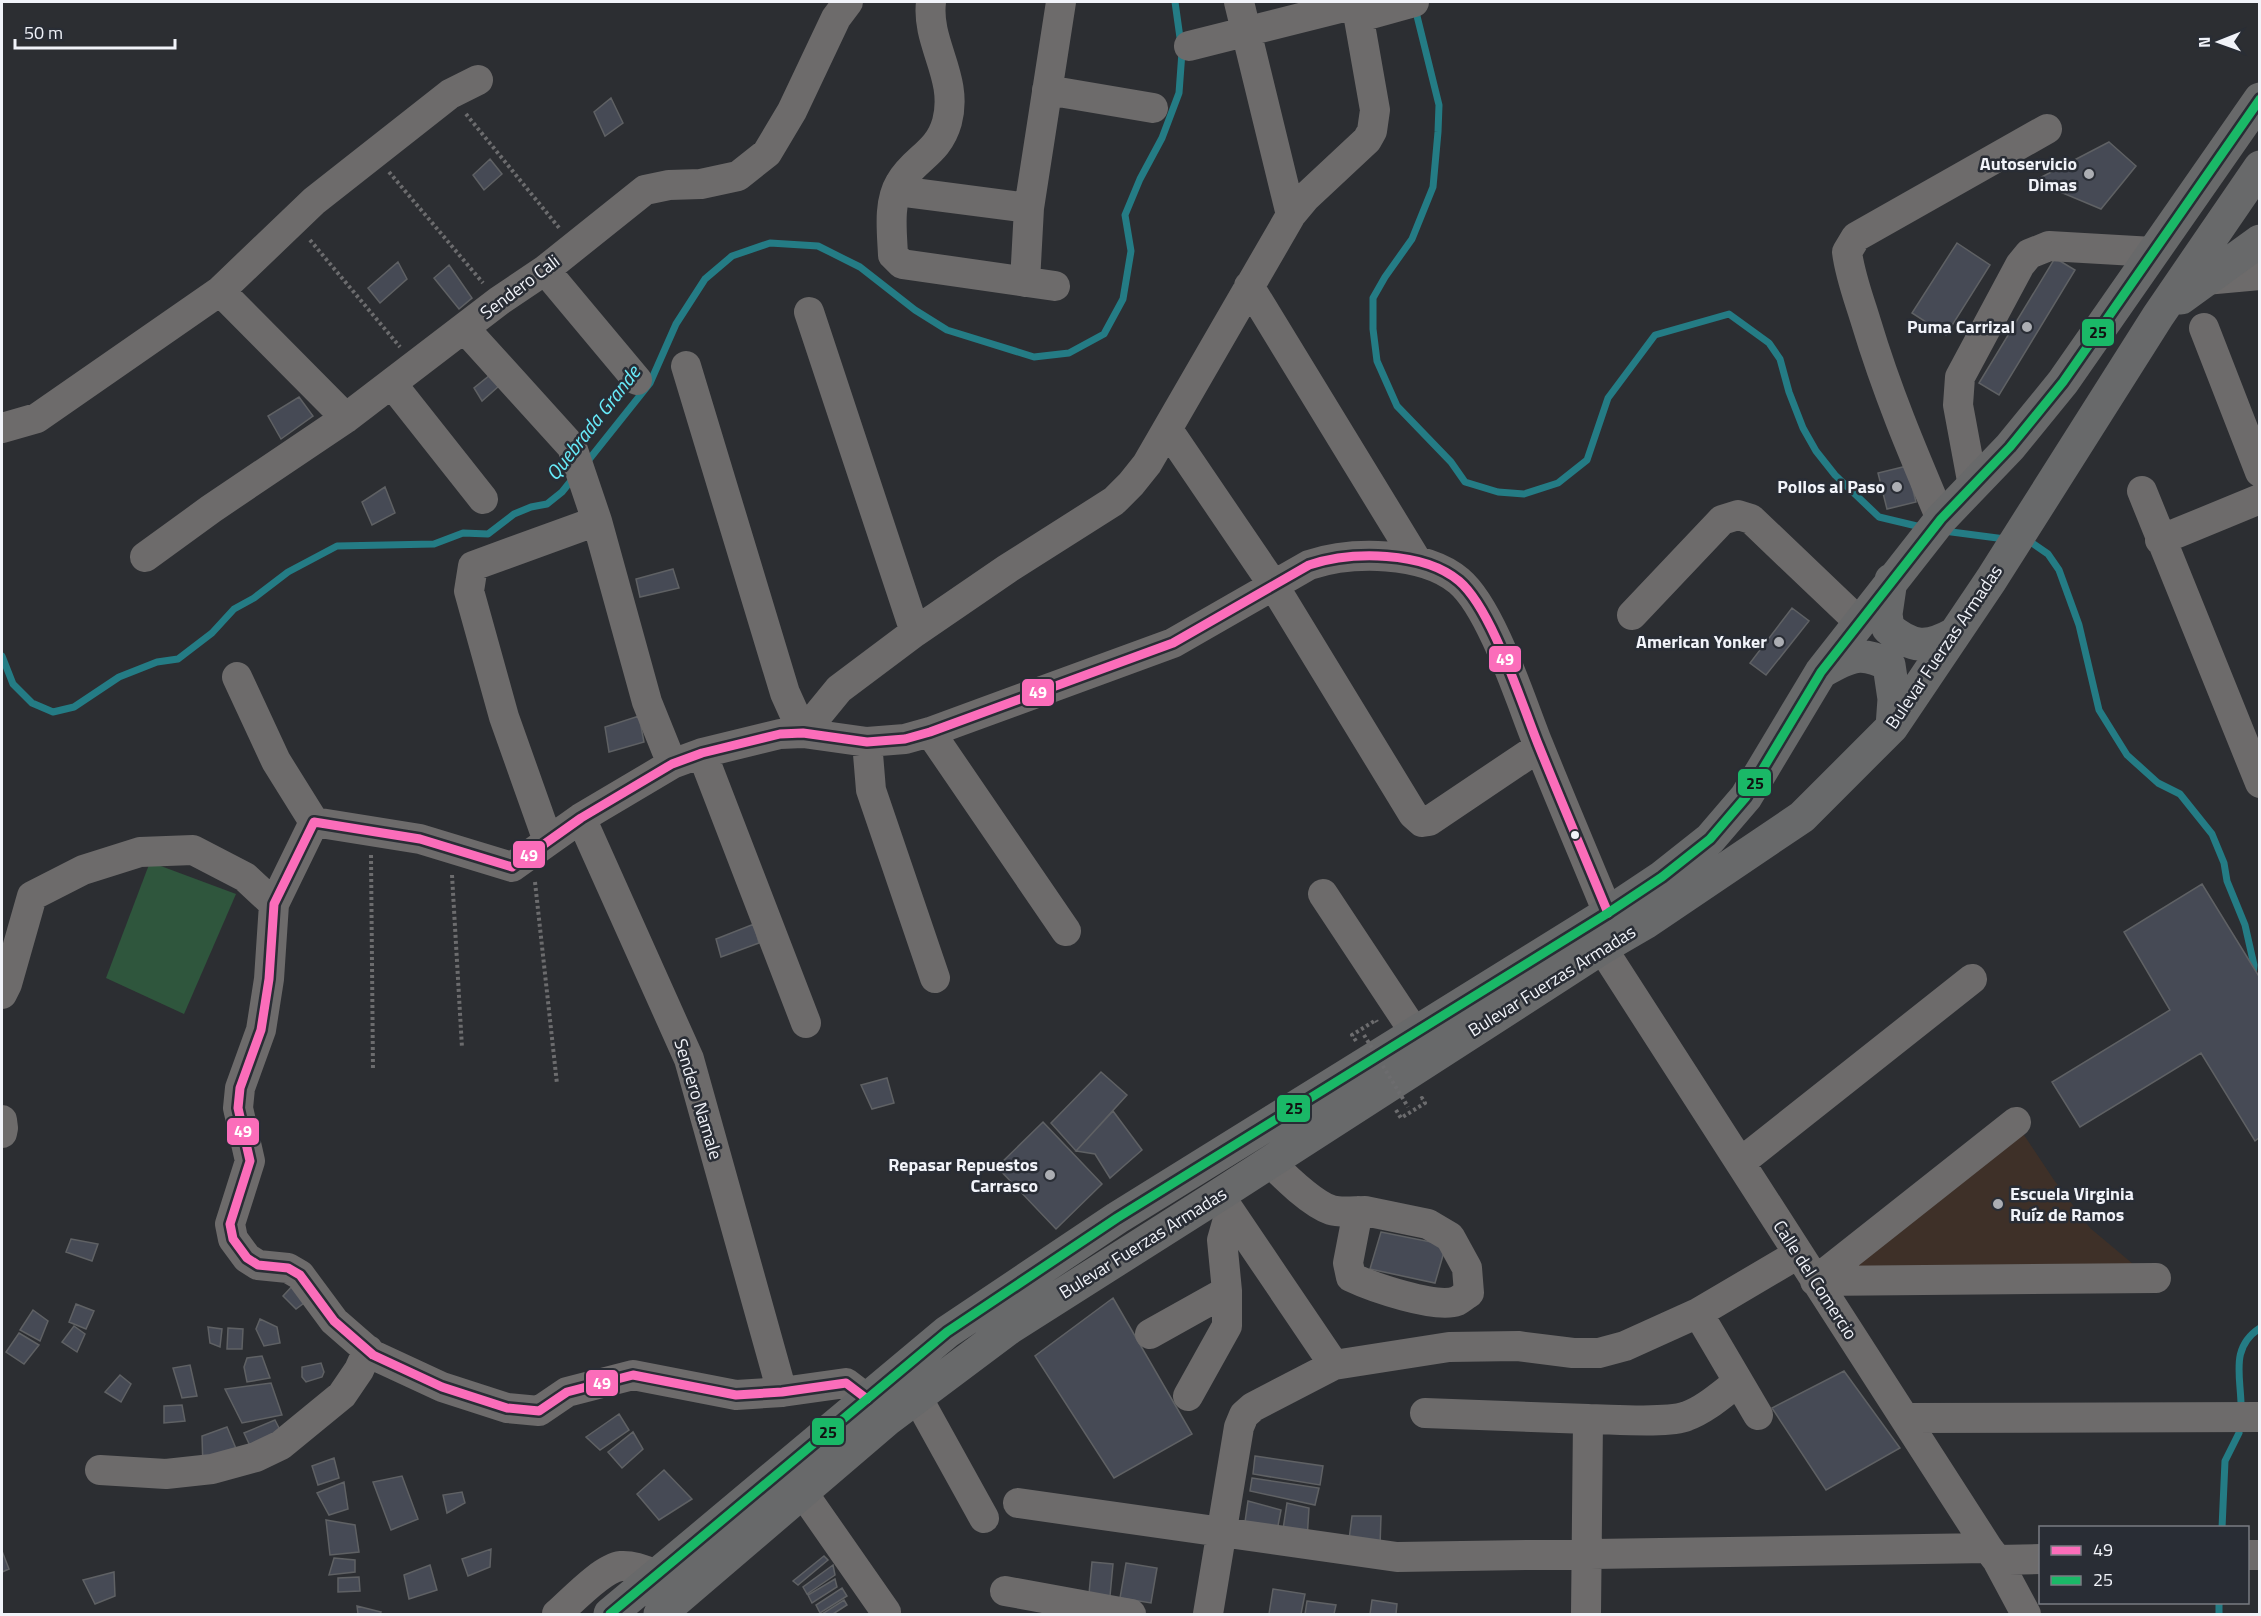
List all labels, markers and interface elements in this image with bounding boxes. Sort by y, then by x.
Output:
scale bar [15,12,176,50]
north arrow [2189,12,2249,72]
text: 50 m [24,19,63,46]
text: N [2192,37,2216,48]
place label: Autoservicio Dimas [1980,150,2077,198]
marker: Autoservicio Dimas [2082,167,2096,181]
street label: Sendero Cali [474,248,565,326]
place label: Puma Carrizal [1907,313,2015,340]
line badge: 25 [2081,318,2115,347]
marker: Puma Carrizal [2020,320,2034,334]
text: 25 [2089,320,2107,344]
water label: Quebrada Grande [538,357,649,487]
place label: Pollos al Paso [1777,473,1885,500]
marker: Pollos al Paso [1890,480,1904,494]
street label: Bulevar Fuerzas Armadas [1878,559,2009,734]
place label: American Yonker [1636,628,1767,655]
marker: American Yonker [1772,635,1786,649]
line badge: 49 [1488,645,1522,673]
text: 49 [1496,647,1514,671]
line badge: 49 [1021,678,1055,707]
text: 49 [1029,680,1047,704]
line badge: 25 [1737,768,1772,797]
text: 25 [1746,771,1764,795]
unlabelled marker [1569,829,1581,841]
line badge: 49 [512,840,546,869]
text: 49 [520,843,538,867]
street label: Bulevar Fuerzas Armadas [1463,918,1641,1043]
street label: Sendero Namale [667,1035,730,1163]
line badge: 25 [1276,1094,1311,1123]
text: 25 [1285,1096,1303,1120]
line badge: 49 [226,1117,260,1146]
text: 49 [234,1119,252,1143]
place label: Repasar Repuestos Carrasco [888,1151,1038,1199]
marker: Repasar Repuestos Carrasco [1043,1168,1057,1182]
street label: Bulevar Fuerzas Armadas [1054,1180,1232,1305]
place label: Escuela Virginia Ruíz de Ramos [2010,1180,2134,1228]
marker: Escuela Virginia Ruíz de Ramos [1991,1197,2005,1211]
street label: Calle del Comercio [1767,1215,1864,1345]
line badge: 49 [585,1369,619,1397]
text: 49 [593,1371,611,1395]
line badge: 25 [811,1417,845,1446]
text: 25 [819,1420,837,1444]
legend [2039,1526,2249,1604]
text: 49 [2093,1536,2113,1563]
text: 25 [2093,1566,2113,1593]

